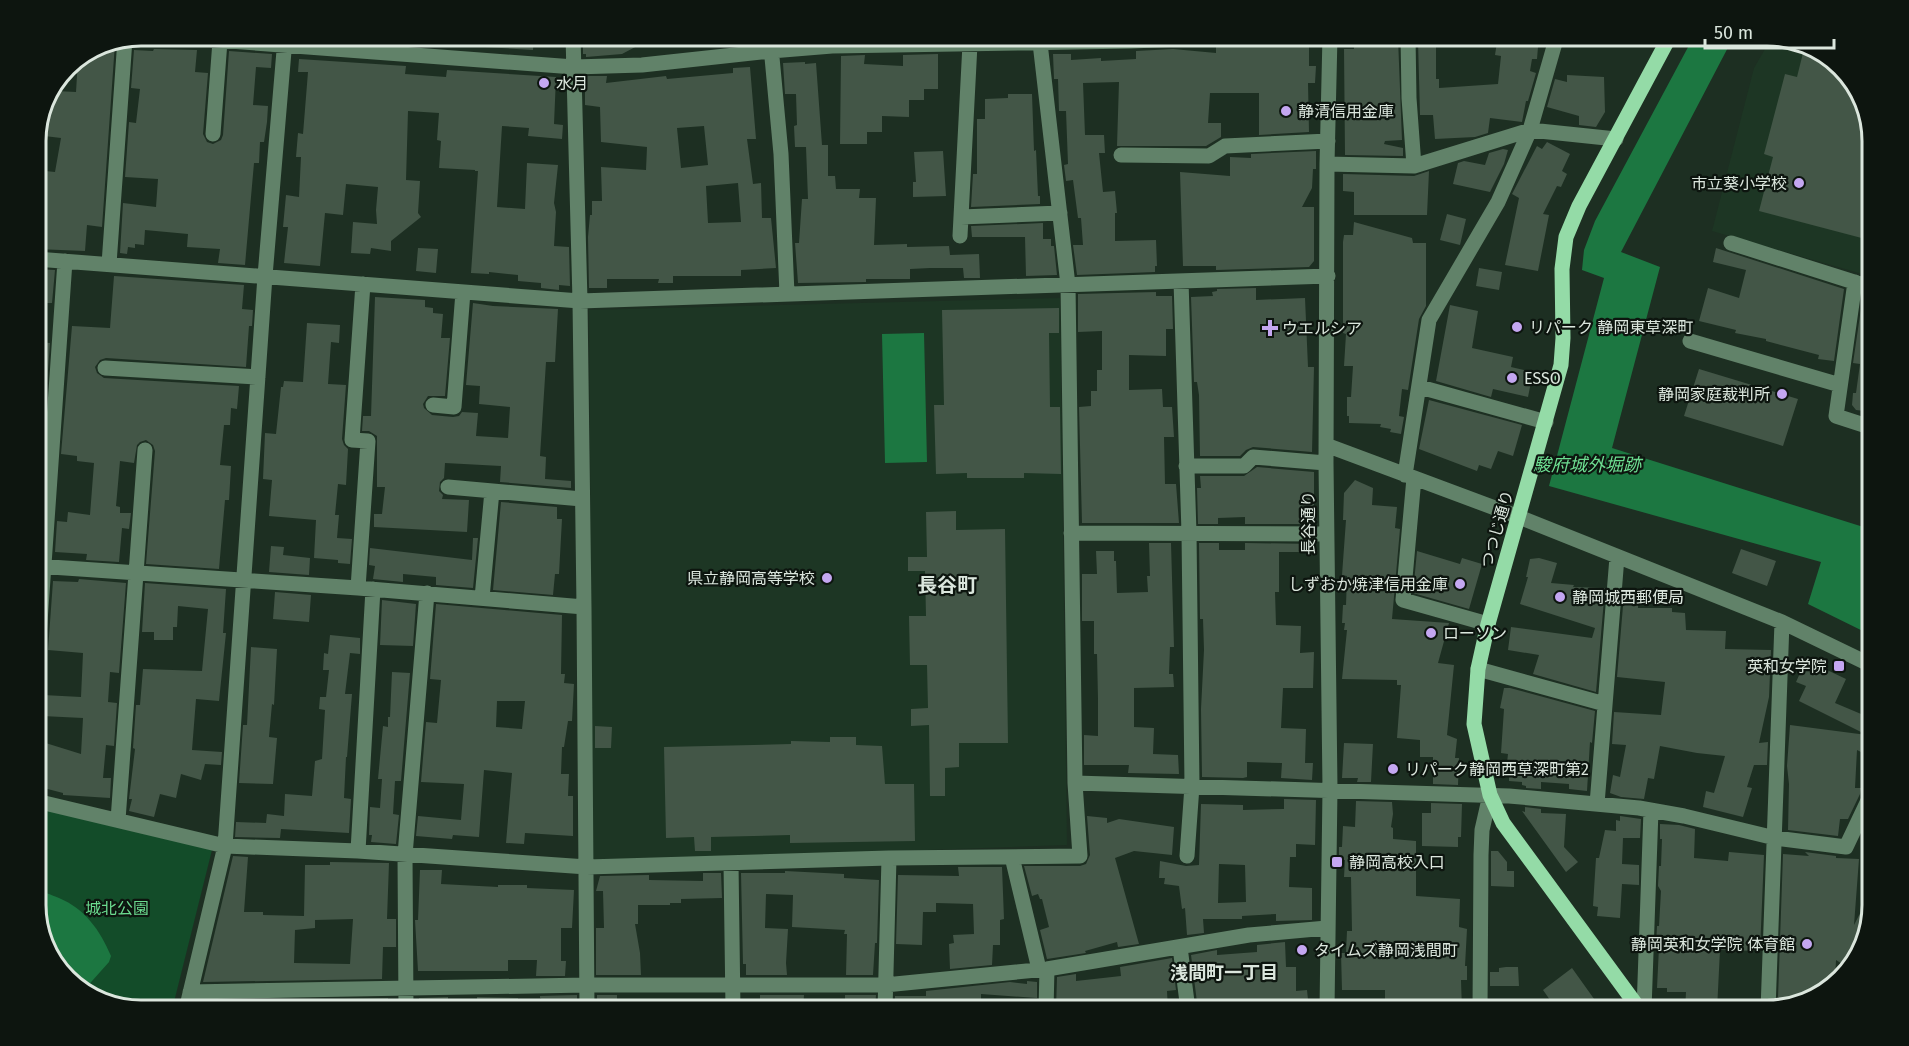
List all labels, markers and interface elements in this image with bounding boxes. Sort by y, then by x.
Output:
scale bar [1705,12,1834,50]
text: 50 m [1714,22,1753,44]
place label: 水月 [556,74,588,93]
marker: 水月 [537,76,551,90]
place label: 静清信用金庫 [1298,102,1394,121]
marker: 静清信用金庫 [1279,104,1293,118]
place label: 市立葵小学校 [1691,174,1787,193]
marker: 市立葵小学校 [1792,176,1806,190]
place label: リパーク 静岡東草深町 [1529,318,1693,337]
place label: ウエルシア [1282,319,1362,338]
marker: リパーク 静岡東草深町 [1510,320,1524,334]
marker: ウエルシア [1263,321,1277,335]
place label: ESSO [1524,369,1561,388]
marker: ESSO [1505,371,1519,385]
place label: 静岡家庭裁判所 [1658,385,1770,404]
marker: 静岡家庭裁判所 [1775,387,1789,401]
water label: 駿府城外堀跡 [1533,454,1644,476]
street label: つつじ通り [1477,488,1517,570]
street label: 長谷通り [1299,491,1318,555]
place label: 県立静岡高等学校 [687,569,815,588]
marker: 県立静岡高等学校 [820,571,834,585]
district label: 長谷町 [917,573,977,597]
place label: しずおか焼津信用金庫 [1288,575,1448,594]
marker: しずおか焼津信用金庫 [1453,577,1467,591]
place label: 静岡城西郵便局 [1572,588,1684,607]
marker: 静岡城西郵便局 [1553,590,1567,604]
place label: ローソン [1443,624,1507,643]
marker: ローソン [1424,626,1438,640]
place label: 英和女学院 [1747,657,1827,676]
marker: 英和女学院 [1832,659,1846,673]
place label: リパーク静岡西草深町第2 [1405,760,1589,779]
marker: リパーク静岡西草深町第2 [1386,762,1400,776]
place label: 静岡高校入口 [1349,853,1445,872]
marker: 静岡高校入口 [1330,855,1344,869]
park label: 城北公園 [85,899,149,918]
place label: 静岡英和女学院 体育館 [1631,935,1795,954]
marker: 静岡英和女学院 体育館 [1800,937,1814,951]
place label: タイムズ静岡浅間町 [1314,941,1458,960]
marker: タイムズ静岡浅間町 [1295,943,1309,957]
district label: 浅間町一丁目 [1170,962,1278,984]

